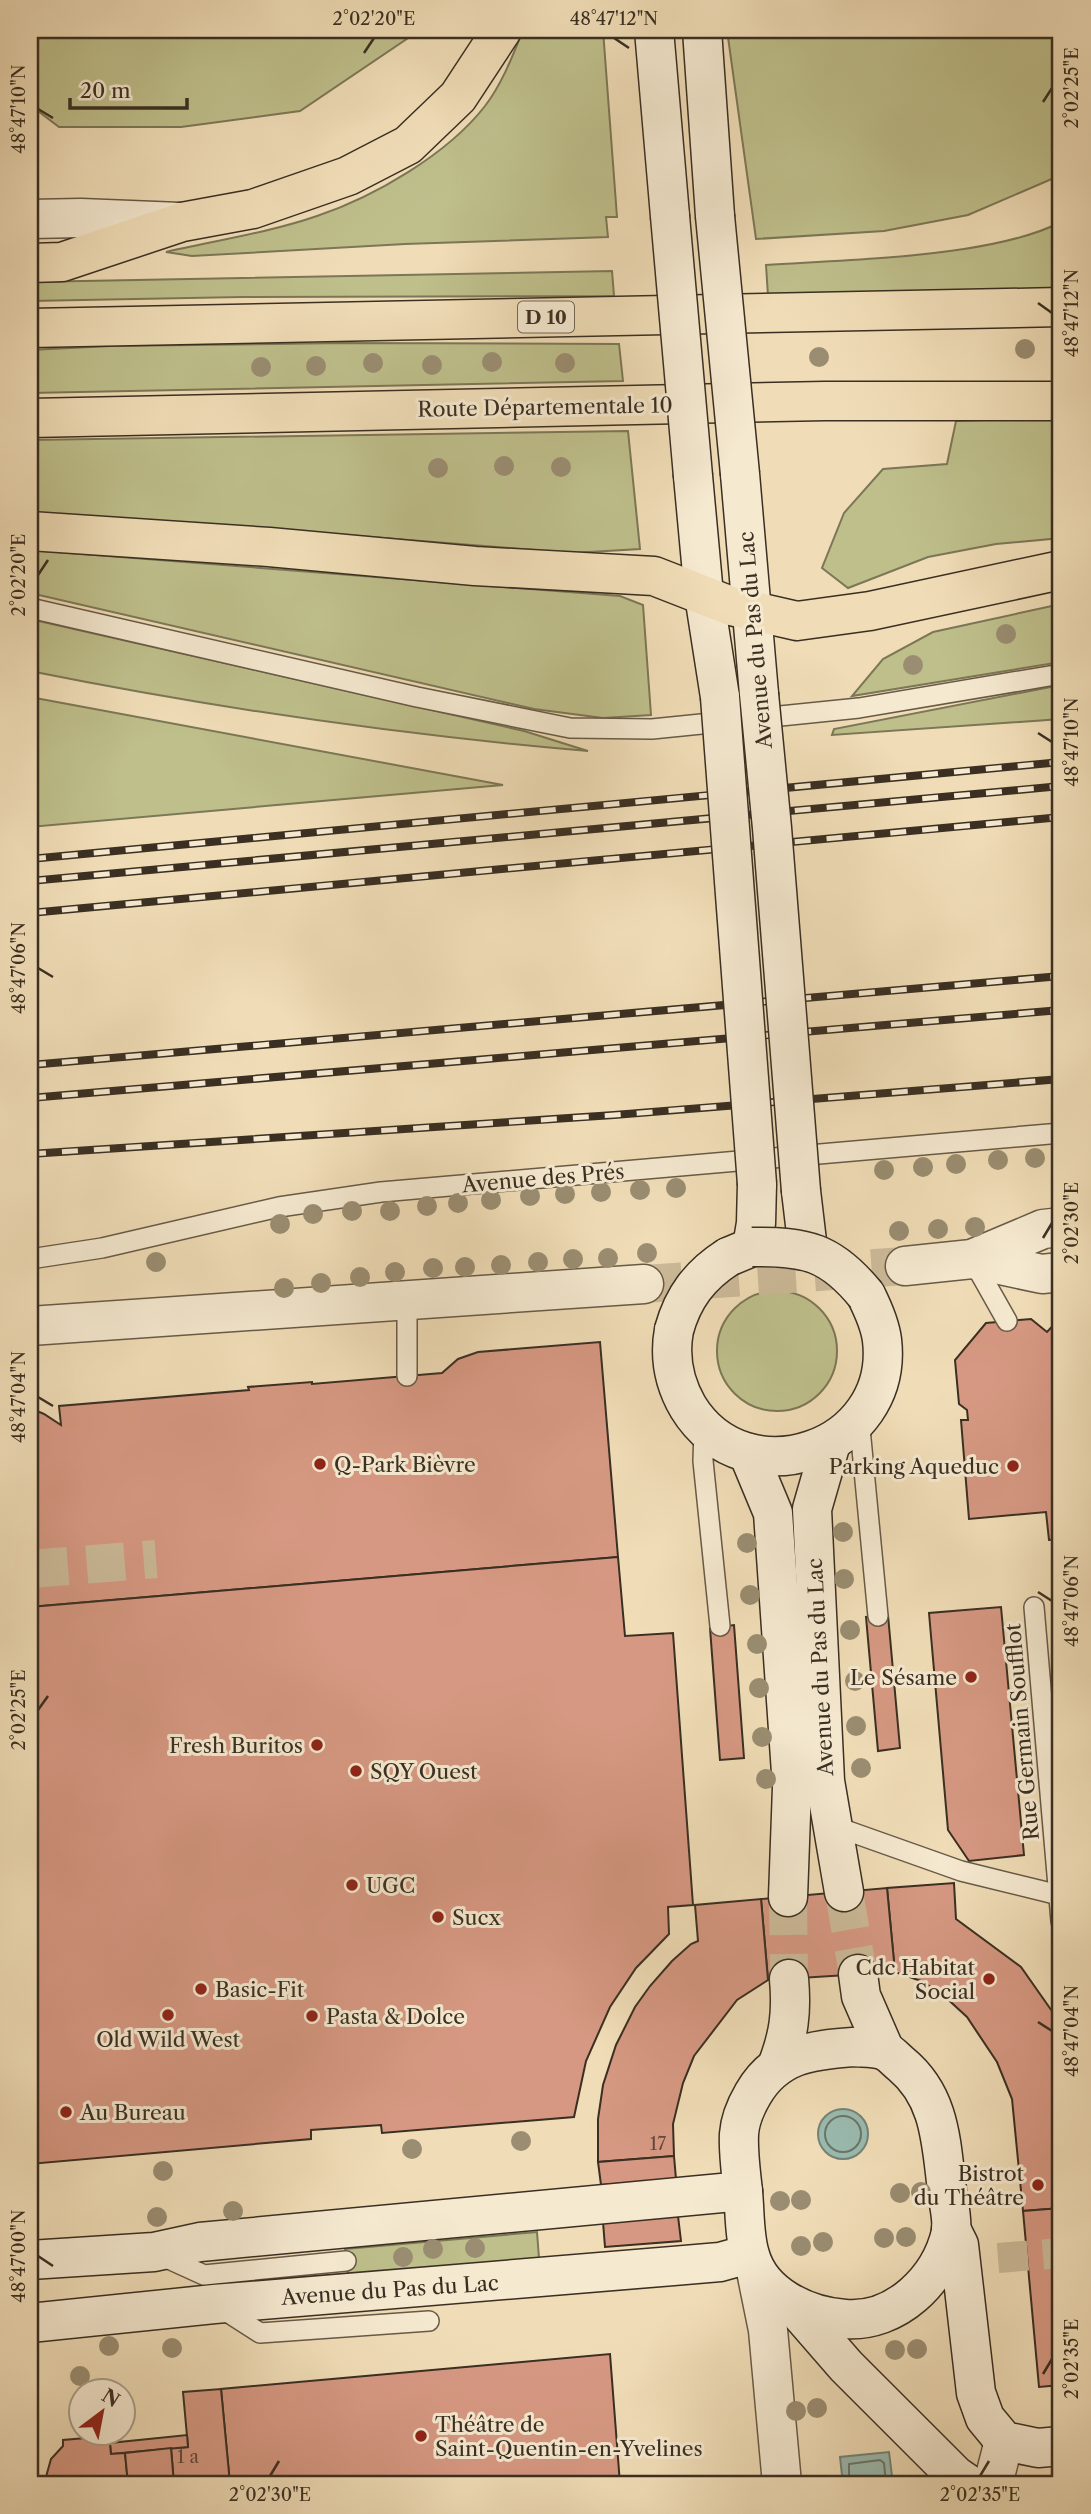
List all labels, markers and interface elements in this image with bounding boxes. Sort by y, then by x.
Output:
text: 2°02'20"E [333,8,415,30]
text: 48°47'12"N [570,8,658,30]
text: 2°02'25"E [1061,47,1083,129]
text: 48°47'10"N [8,64,30,154]
scale bar [70,66,187,110]
text: 20 m [80,78,131,103]
text: 48°47'12"N [1061,269,1083,357]
road number: D 10 [518,302,574,332]
street label: Route Départementale 10 [417,392,673,422]
street label: Avenue du Pas du Lac [733,530,777,751]
text: 2°02'20"E [8,534,30,616]
text: 48°47'10"N [1061,697,1083,787]
text: 48°47'06"N [8,922,30,1014]
street label: Avenue des Prés [460,1158,625,1198]
text: 2°02'30"E [1061,1182,1083,1264]
text: 48°47'04"N [8,1351,30,1443]
place label: Q-Park Bièvre [334,1452,476,1477]
place label: Parking Aqueduc [829,1454,999,1479]
marker: Q-Park Bièvre [312,1456,328,1472]
marker: Parking Aqueduc [1005,1458,1021,1474]
text: 48°47'06"N [1061,1555,1083,1647]
street label: Avenue du Pas du Lac [802,1557,838,1778]
street label: Rue Germain Soufflot [1000,1622,1044,1842]
place label: Le Sésame [850,1665,957,1690]
text: 2°02'25"E [8,1669,30,1751]
marker: Le Sésame [963,1669,979,1685]
place label: Fresh Buritos [169,1733,303,1758]
marker: Fresh Buritos [309,1737,325,1753]
place label: SQY Ouest [370,1759,478,1784]
marker: SQY Ouest [348,1763,364,1779]
place label: UGC [366,1873,415,1898]
marker: UGC [344,1877,360,1893]
place label: Sucx [452,1905,501,1930]
marker: Sucx [430,1909,446,1925]
place label: Cdc Habitat Social [856,1955,976,2004]
marker: Cdc Habitat Social [981,1971,997,1987]
place label: Basic-Fit [215,1977,305,2002]
marker: Basic-Fit [193,1981,209,1997]
text: 48°47'04"N [1061,1985,1083,2077]
place label: Pasta & Dolce [326,2004,465,2029]
marker: Old Wild West [160,2007,176,2023]
marker: Pasta & Dolce [304,2008,320,2024]
place label: Old Wild West [96,2027,240,2052]
place label: Au Bureau [79,2100,186,2125]
marker: Au Bureau [58,2104,74,2120]
house number: 17 [650,2133,666,2155]
place label: Bistrot du Théâtre [914,2161,1025,2210]
marker: Bistrot du Théâtre [1030,2177,1046,2193]
text: 48°47'00"N [8,2209,30,2303]
street label: Avenue du Pas du Lac [279,2270,500,2310]
text: 2°02'35"E [1061,2319,1083,2399]
north arrow [66,2378,136,2448]
text: N [98,2384,124,2412]
place label: Théâtre de Saint-Quentin-en-Yvelines [435,2412,703,2461]
marker: Théâtre de Saint-Quentin-en-Yvelines [413,2428,429,2444]
house number: 1 a [177,2446,199,2468]
text: 2°02'30"E [229,2484,311,2506]
text: 2°02'35"E [940,2484,1020,2506]

